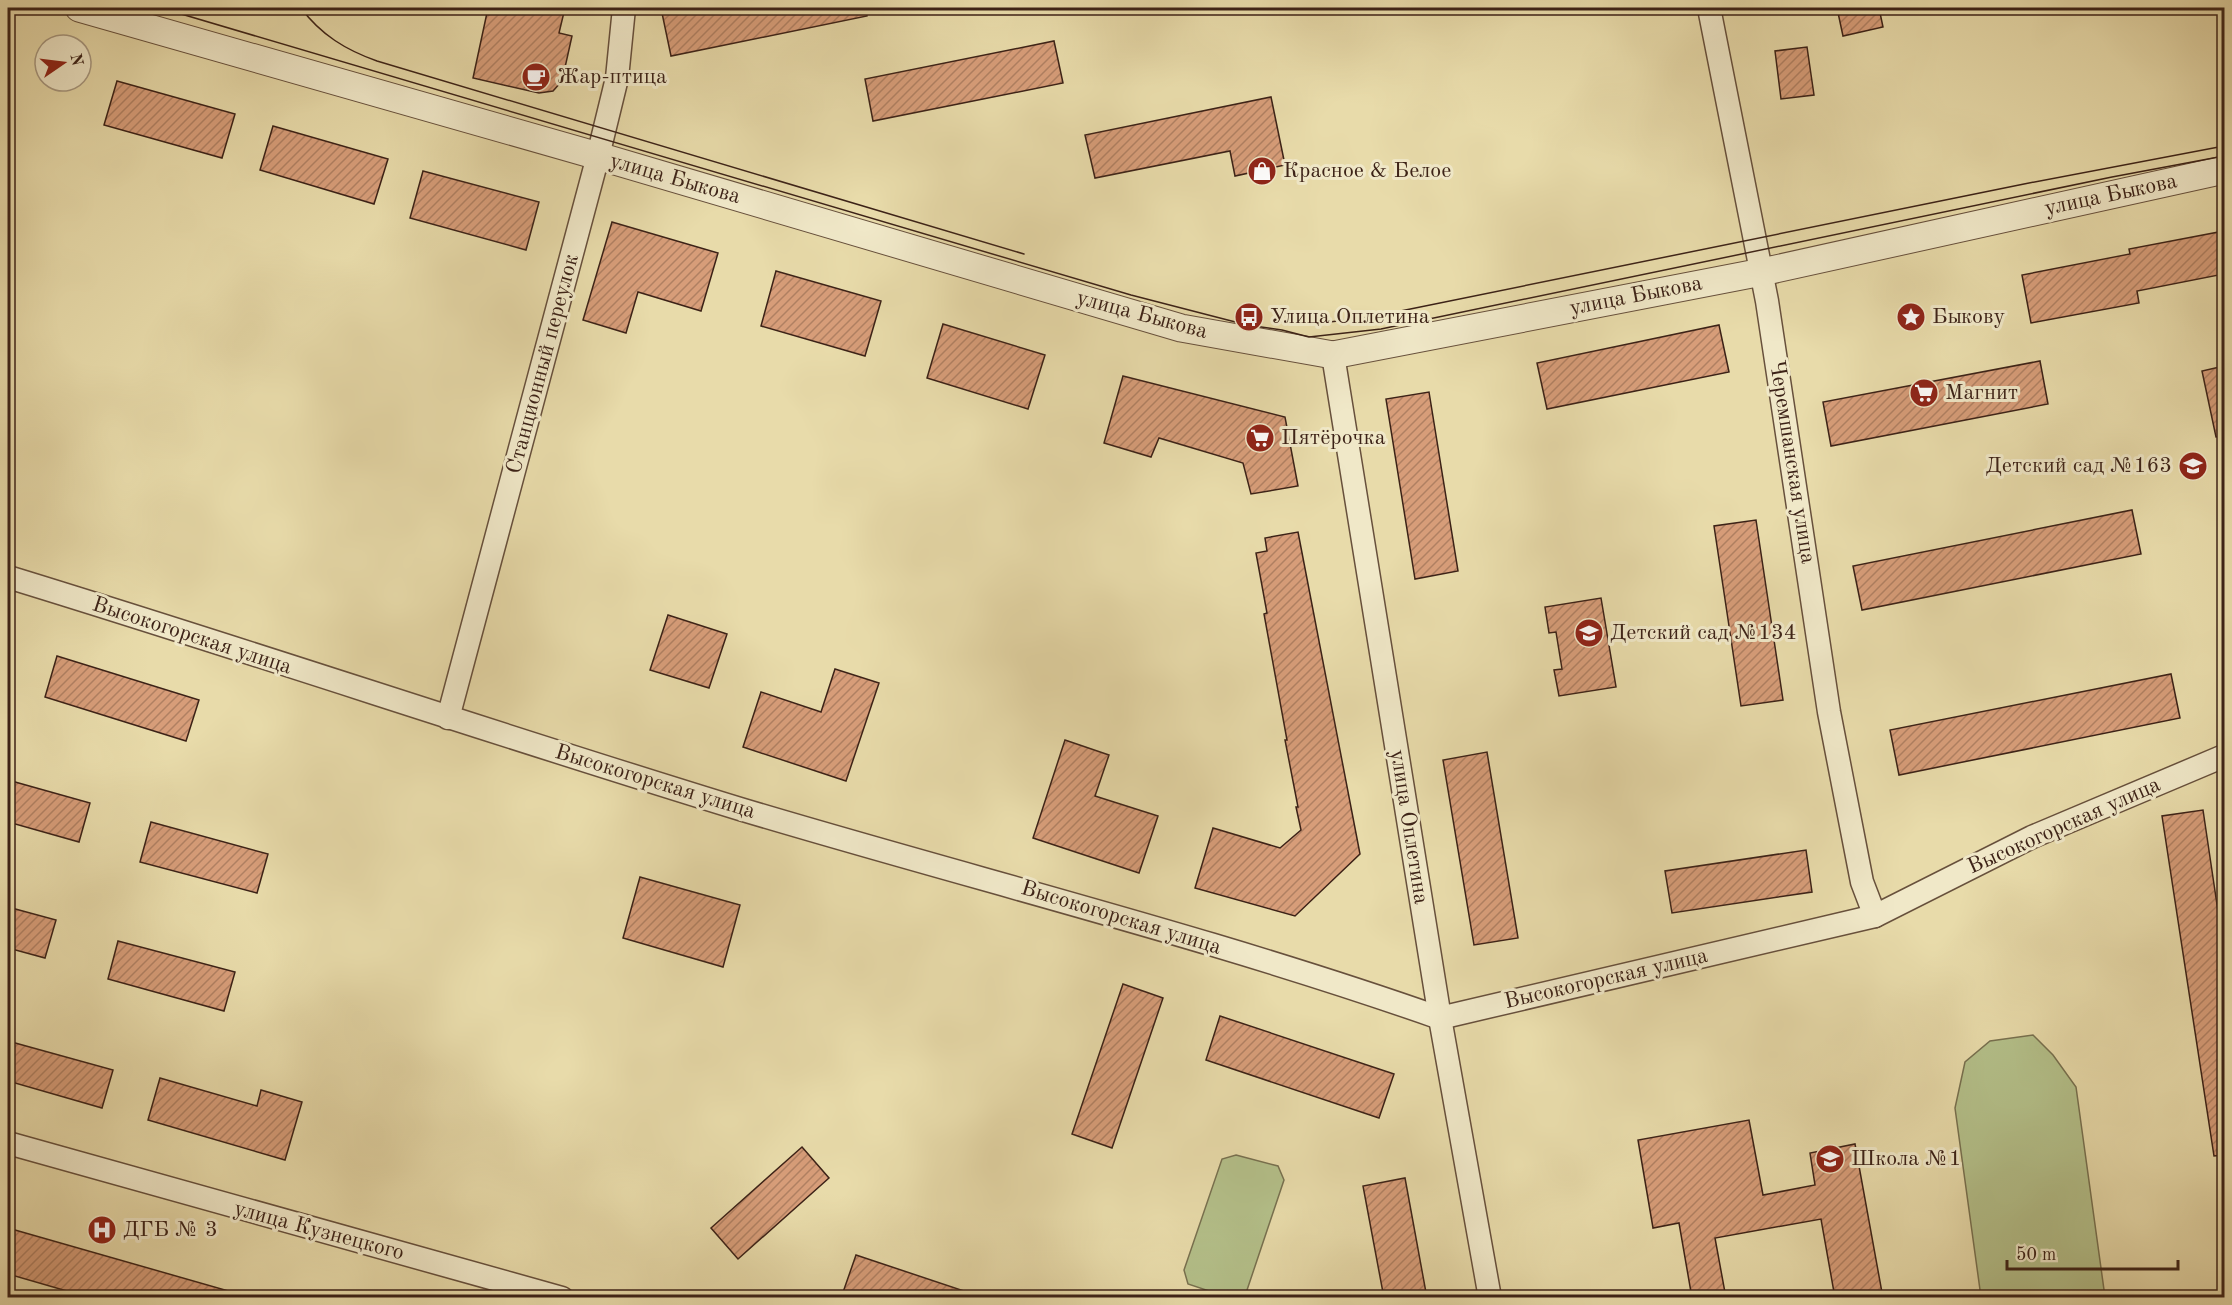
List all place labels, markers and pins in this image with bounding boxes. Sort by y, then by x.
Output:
cafe icon: Жар-птица [520,61,552,93]
place label: Жар-птица [557,66,667,88]
shop icon: Красное & Белое [1246,155,1278,187]
place label: Красное & Белое [1283,160,1451,182]
bus stop icon: Улица Оплетина [1233,301,1265,333]
place icon: Быкову [1895,301,1927,333]
place label: Улица Оплетина [1270,306,1430,328]
place label: Быкову [1932,306,2005,328]
supermarket icon: Магнит [1908,377,1940,409]
place label: Магнит [1945,382,2018,404]
supermarket icon: Пятёрочка [1244,422,1276,454]
place label: Пятёрочка [1281,427,1386,449]
school or university icon: Детский сад №163 [2177,450,2209,482]
place label: Детский сад №163 [1986,455,2172,477]
school or university icon: Детский сад №134 [1573,617,1605,649]
place label: Детский сад №134 [1610,622,1796,644]
school or university icon: Школа №1 [1814,1143,1846,1175]
place label: Школа №1 [1851,1148,1962,1170]
hospital icon: ДГБ № 3 [86,1214,118,1246]
place label: ДГБ № 3 [123,1219,218,1241]

